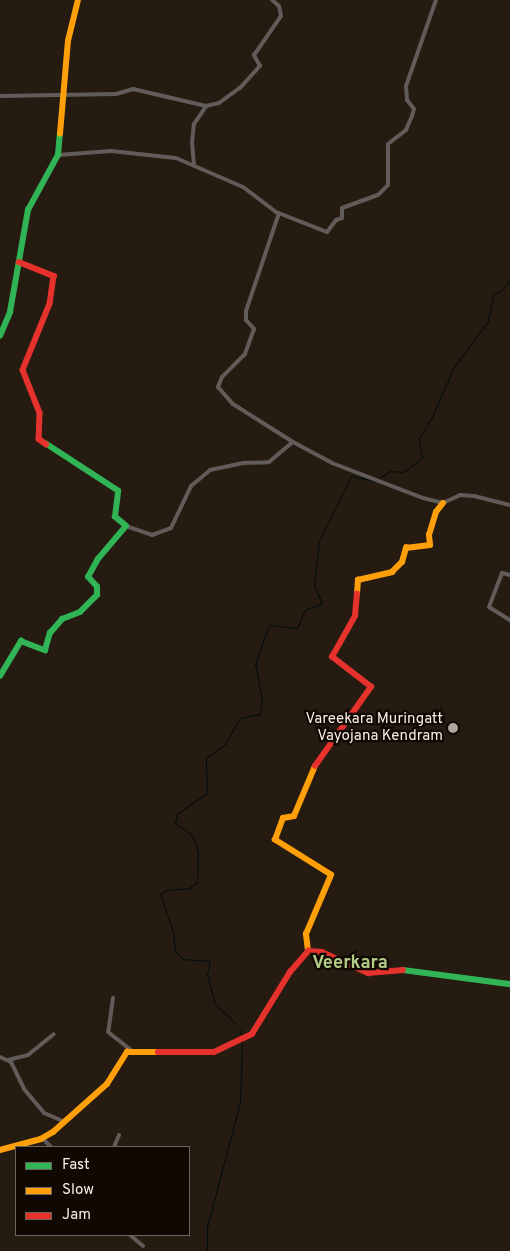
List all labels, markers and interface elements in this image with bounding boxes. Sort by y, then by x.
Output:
place label: Vareekara Muringatt Vayojana Kendram [306,710,443,745]
marker: Vareekara Muringatt Vayojana Kendram [447,722,459,734]
district label: Veerkara [312,953,388,975]
legend [15,1146,190,1236]
text: Fast [62,1156,90,1175]
text: Slow [62,1181,94,1200]
text: Jam [62,1206,91,1225]

